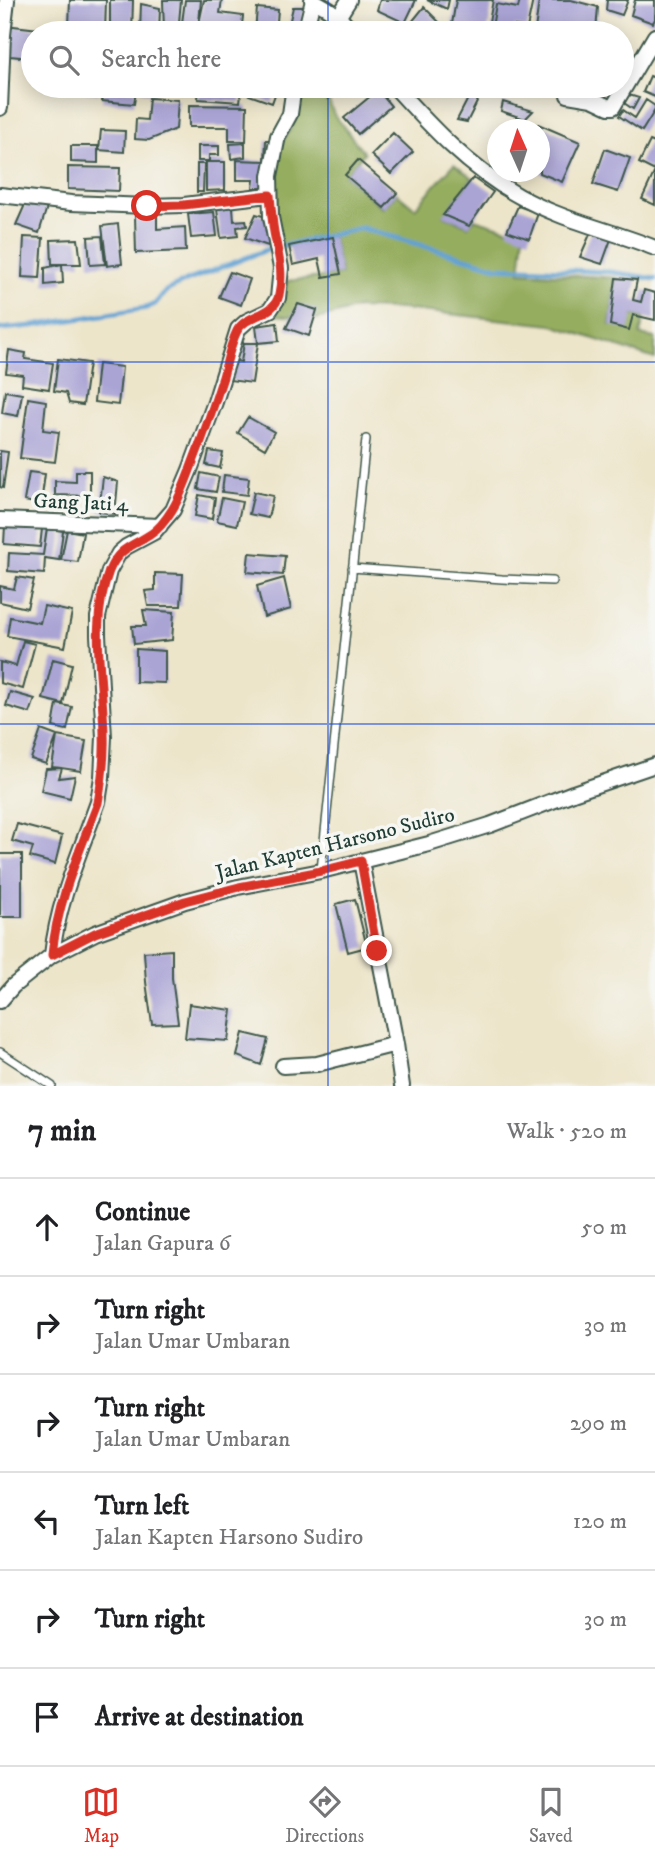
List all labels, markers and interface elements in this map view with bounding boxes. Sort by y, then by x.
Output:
search box [21,21,634,98]
icon: search [45,41,83,79]
text: Search here [101,43,221,76]
north arrow [487,119,550,182]
route start [131,190,162,221]
street label: Gang Jati 4 [33,488,130,518]
street label: Jalan Kapten Harsono Sudiro [211,802,457,887]
route end [361,935,392,966]
text: 7 min [28,1113,96,1150]
text: Walk · 520 m [507,1117,627,1146]
text: Continue [95,1196,190,1229]
icon: ahead [28,1208,66,1246]
text: 50 m [581,1213,627,1242]
text: Jalan Gapura 6 [95,1229,231,1258]
text: Turn right [95,1294,205,1327]
icon: right [28,1306,66,1344]
text: 30 m [584,1311,627,1340]
text: Jalan Umar Umbaran [95,1327,290,1356]
text: Turn right [95,1392,205,1425]
icon: right [28,1404,66,1442]
text: 290 m [570,1409,627,1438]
text: Jalan Umar Umbaran [95,1425,290,1454]
text: Turn left [95,1490,189,1523]
icon: left [28,1502,66,1540]
text: 120 m [573,1507,627,1536]
text: Jalan Kapten Harsono Sudiro [95,1523,363,1552]
icon: right [28,1600,66,1638]
text: Turn right [95,1603,205,1636]
text: 30 m [584,1605,627,1634]
icon: arrive [28,1698,66,1736]
text: Arrive at destination [95,1701,304,1734]
tab: Map [82,1783,120,1848]
tab: Directions [285,1783,364,1848]
tab: Saved [529,1783,573,1848]

